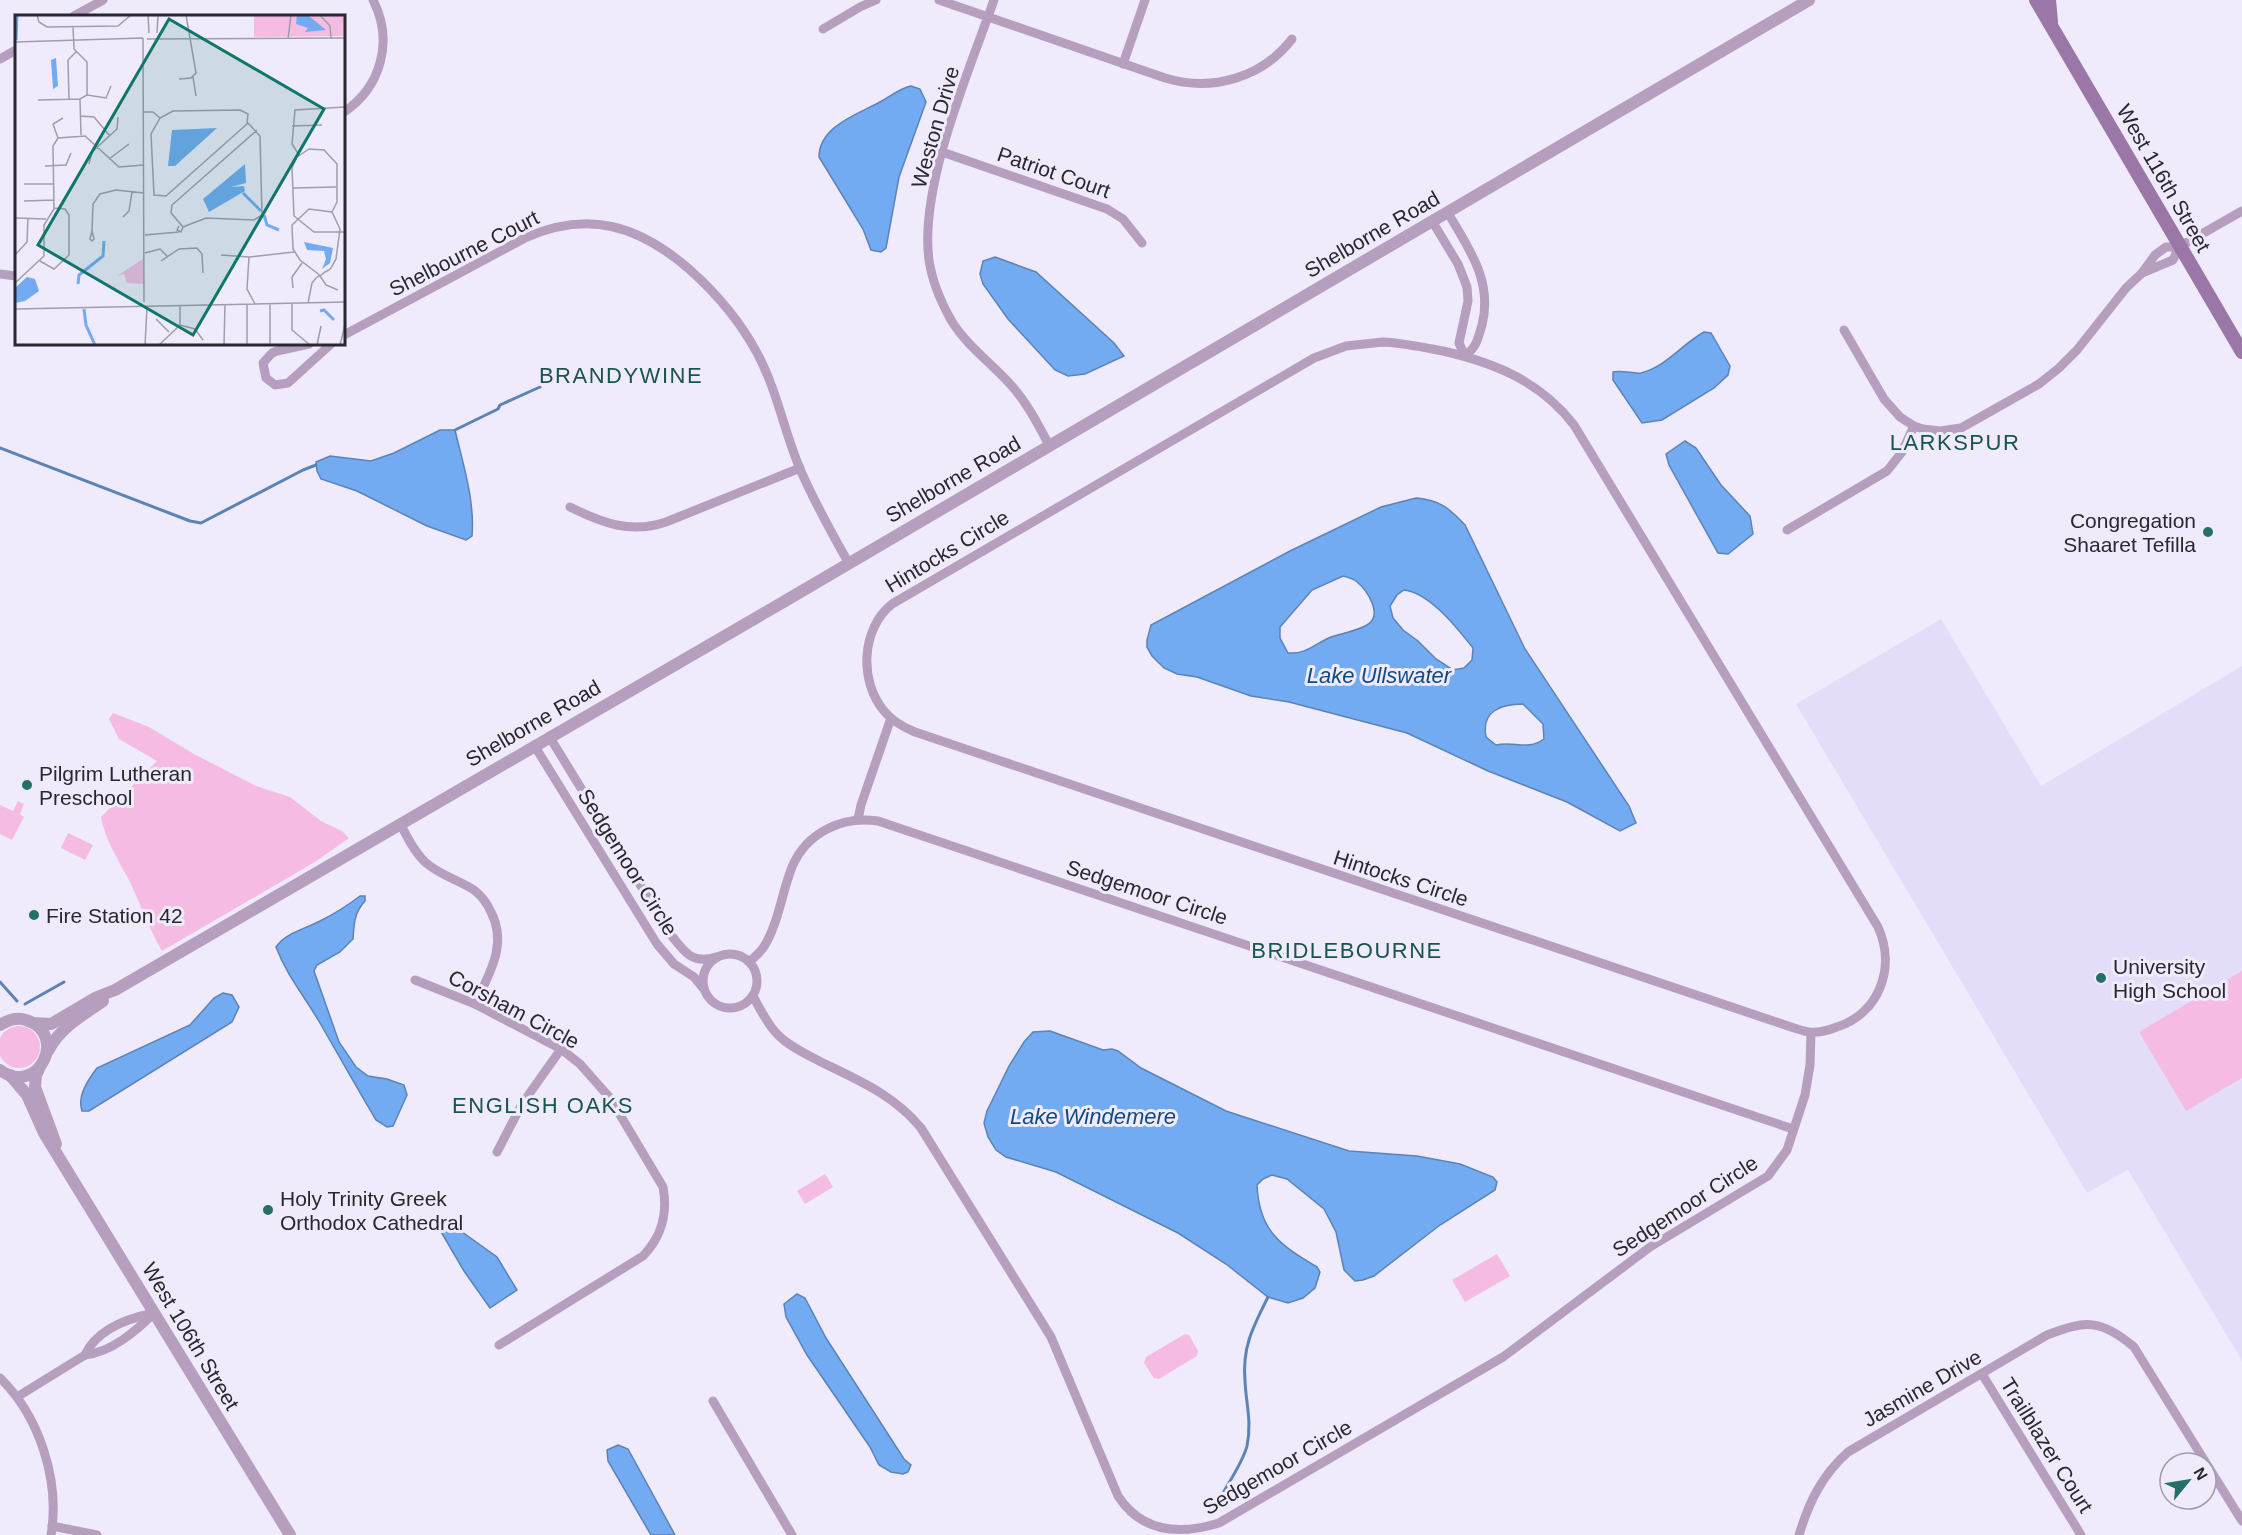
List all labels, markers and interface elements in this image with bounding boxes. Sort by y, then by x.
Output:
inset map [15,15,345,345]
street label: Weston Drive [907,63,963,191]
street label: West 116th Street [2113,100,2216,256]
street label: Patriot Court [995,142,1114,202]
street label: Shelborne Road [1301,186,1443,282]
street label: Shelbourne Court [385,205,543,301]
district label: BRANDYWINE [539,363,703,388]
district label: LARKSPUR [1890,430,2020,455]
street label: Shelborne Road [882,431,1024,527]
street label: Hintocks Circle [881,505,1013,597]
place label: Congregation Shaaret Tefilla [2063,509,2196,556]
marker: Congregation Shaaret Tefilla [2201,525,2215,539]
water label: Lake Ullswater [1307,663,1453,688]
street label: Shelborne Road [462,675,604,771]
place label: Pilgrim Lutheran Preschool [39,762,192,809]
marker: Pilgrim Lutheran Preschool [20,778,34,792]
street label: Sedgemoor Circle [574,785,682,939]
street label: Hintocks Circle [1331,845,1471,911]
street label: Sedgemoor Circle [1064,855,1230,929]
place label: Fire Station 42 [46,904,183,927]
marker: Fire Station 42 [27,908,41,922]
district label: BRIDLEBOURNE [1251,938,1443,963]
place label: University High School [2113,955,2226,1002]
street label: Corsham Circle [445,965,583,1053]
marker: University High School [2094,971,2108,985]
district label: ENGLISH OAKS [452,1093,634,1118]
water label: Lake Windemere [1010,1104,1176,1129]
street label: Sedgemoor Circle [1608,1151,1762,1261]
place label: Holy Trinity Greek Orthodox Cathedral [280,1187,463,1234]
marker: Holy Trinity Greek Orthodox Cathedral [261,1203,275,1217]
street label: West 106th Street [138,1258,244,1414]
street label: Jasmine Drive [1859,1345,1985,1431]
street label: Trailblazer Court [1996,1373,2098,1517]
street label: Sedgemoor Circle [1198,1415,1356,1519]
north arrow [2158,1451,2218,1511]
text: N [2190,1464,2211,1483]

